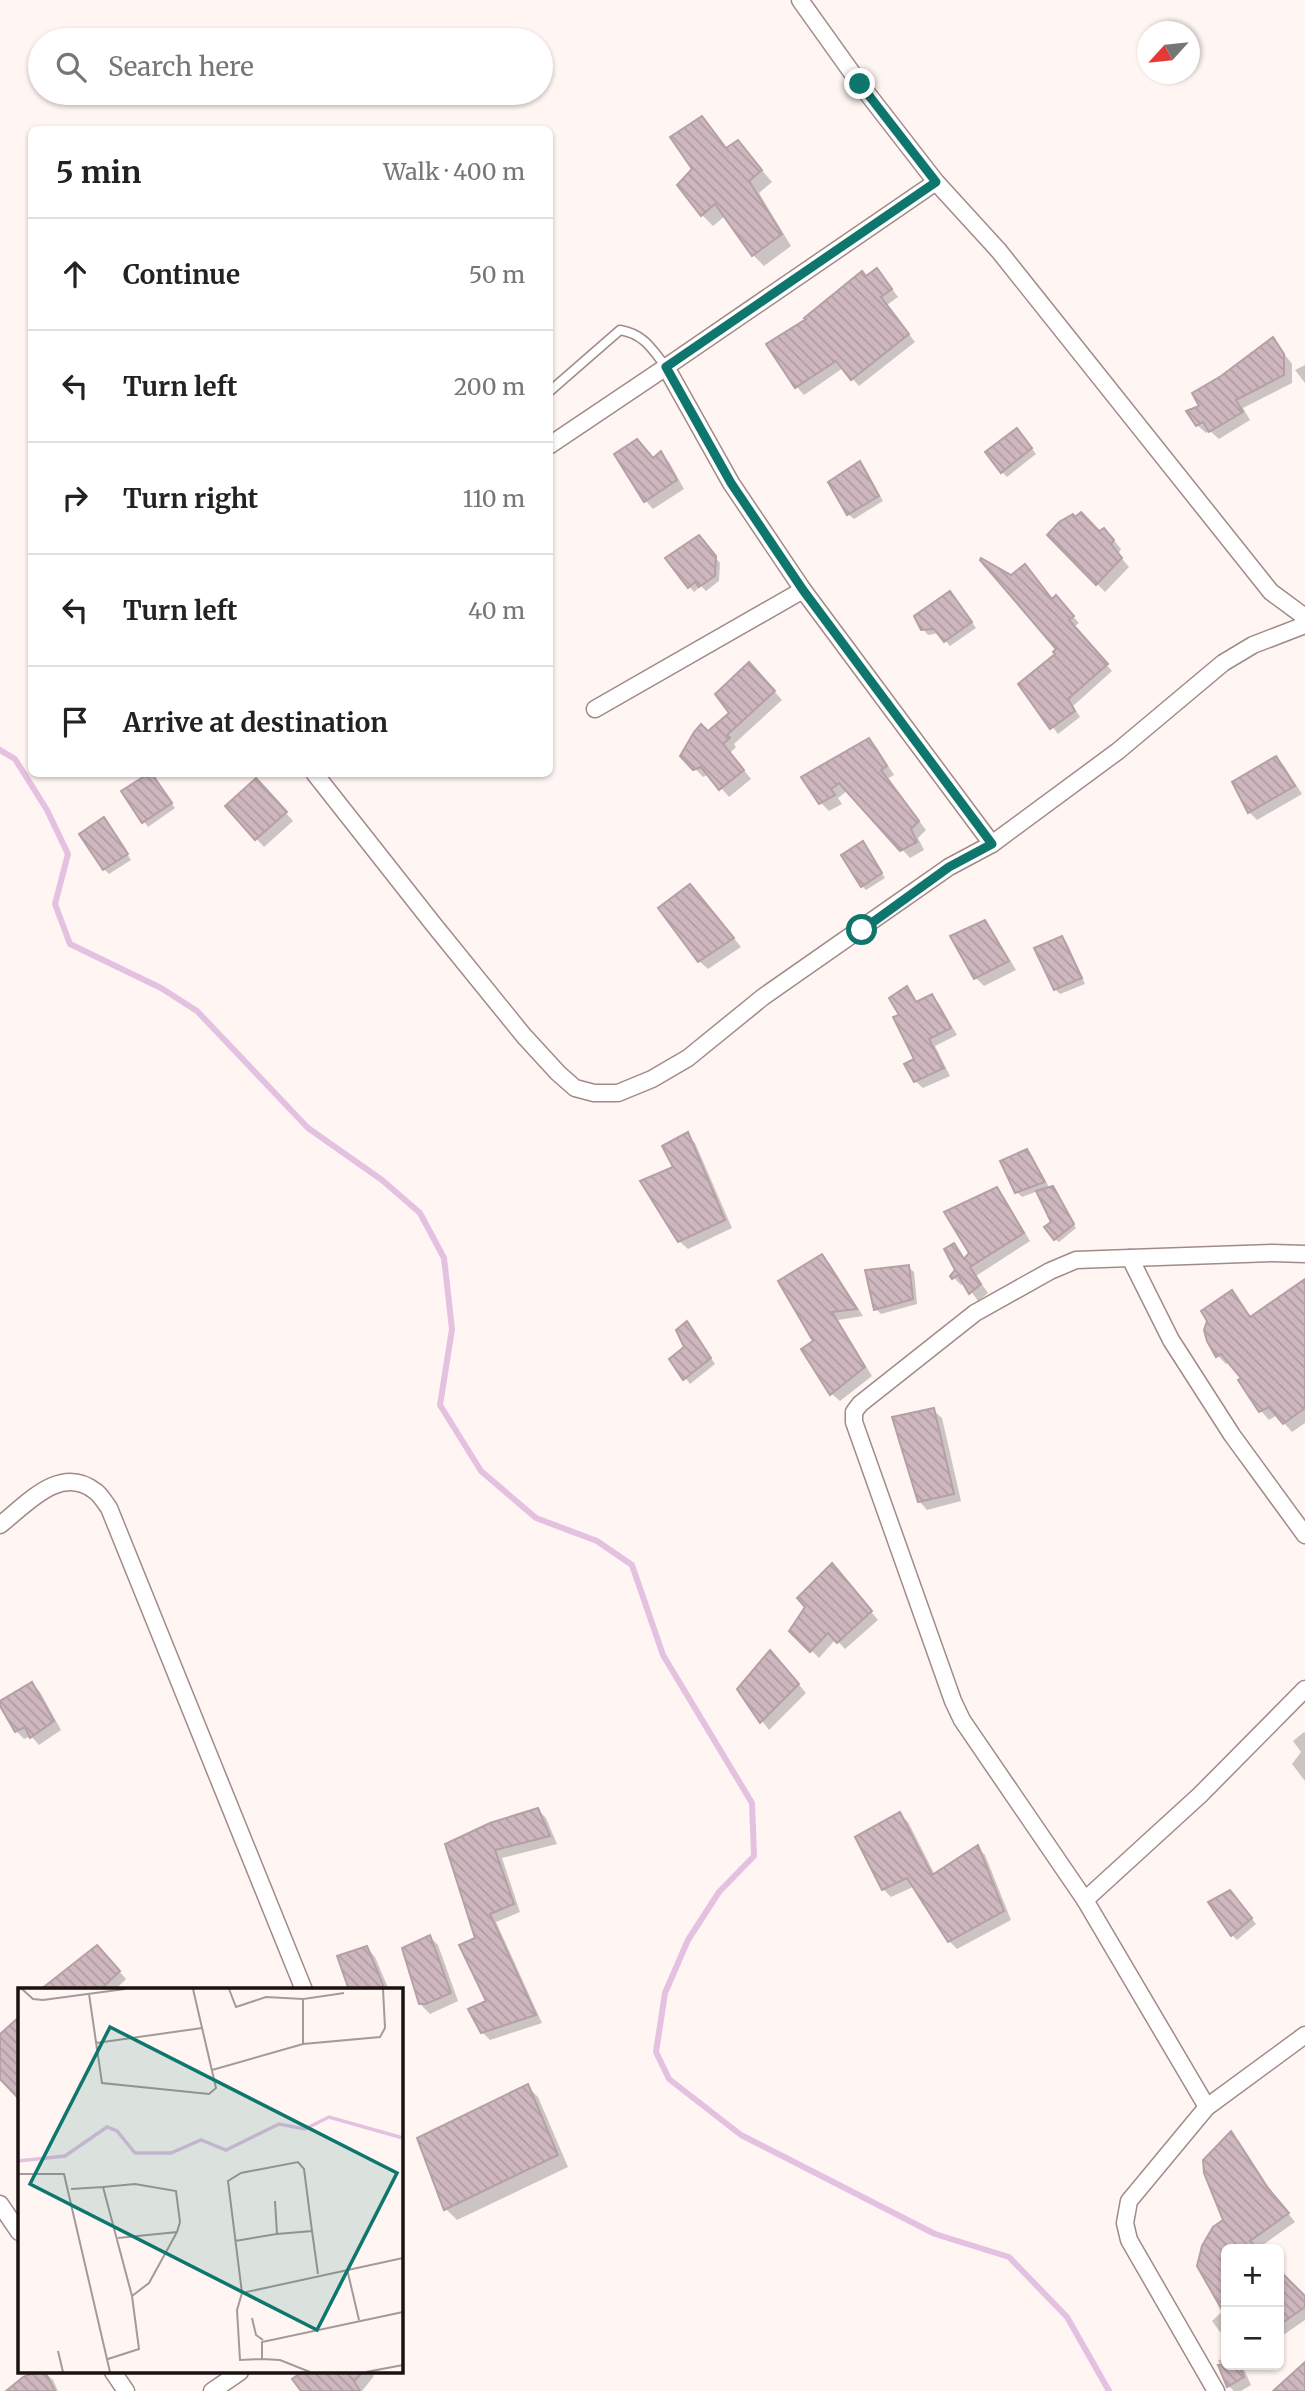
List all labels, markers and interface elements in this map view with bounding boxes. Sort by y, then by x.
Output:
north arrow [1137,21,1200,84]
search box [28,28,553,105]
icon: search [52,48,90,86]
text: Search here [108,50,254,83]
route end [844,68,875,99]
text: 5 min [56,153,141,191]
text: Walk · 400 m [383,157,525,186]
icon: ahead [56,255,94,293]
text: Continue [123,258,240,291]
text: 50 m [469,260,525,289]
icon: left [56,367,94,405]
text: Turn left [123,370,237,403]
text: 200 m [454,372,525,401]
icon: right [56,479,94,517]
text: Turn right [123,482,258,515]
text: 110 m [463,484,525,513]
icon: left [56,591,94,629]
text: Turn left [123,594,237,627]
text: 40 m [468,596,525,625]
icon: arrive [56,703,94,741]
text: Arrive at destination [123,706,388,739]
route start [846,914,877,945]
inset map [18,1988,402,2374]
map controls [1221,2244,1284,2370]
button: + [1221,2244,1284,2307]
button: − [1221,2307,1284,2370]

